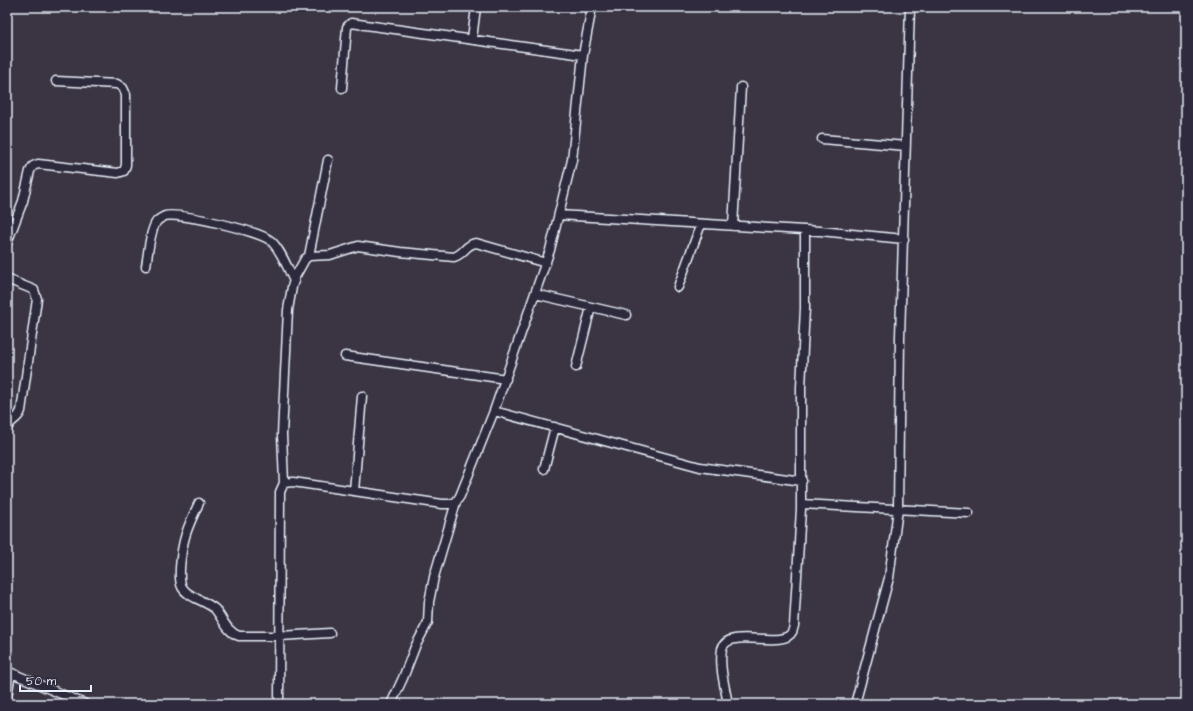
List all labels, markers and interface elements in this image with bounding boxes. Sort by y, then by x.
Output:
scale bar [20,667,91,693]
text: 50 m [26,673,57,690]

